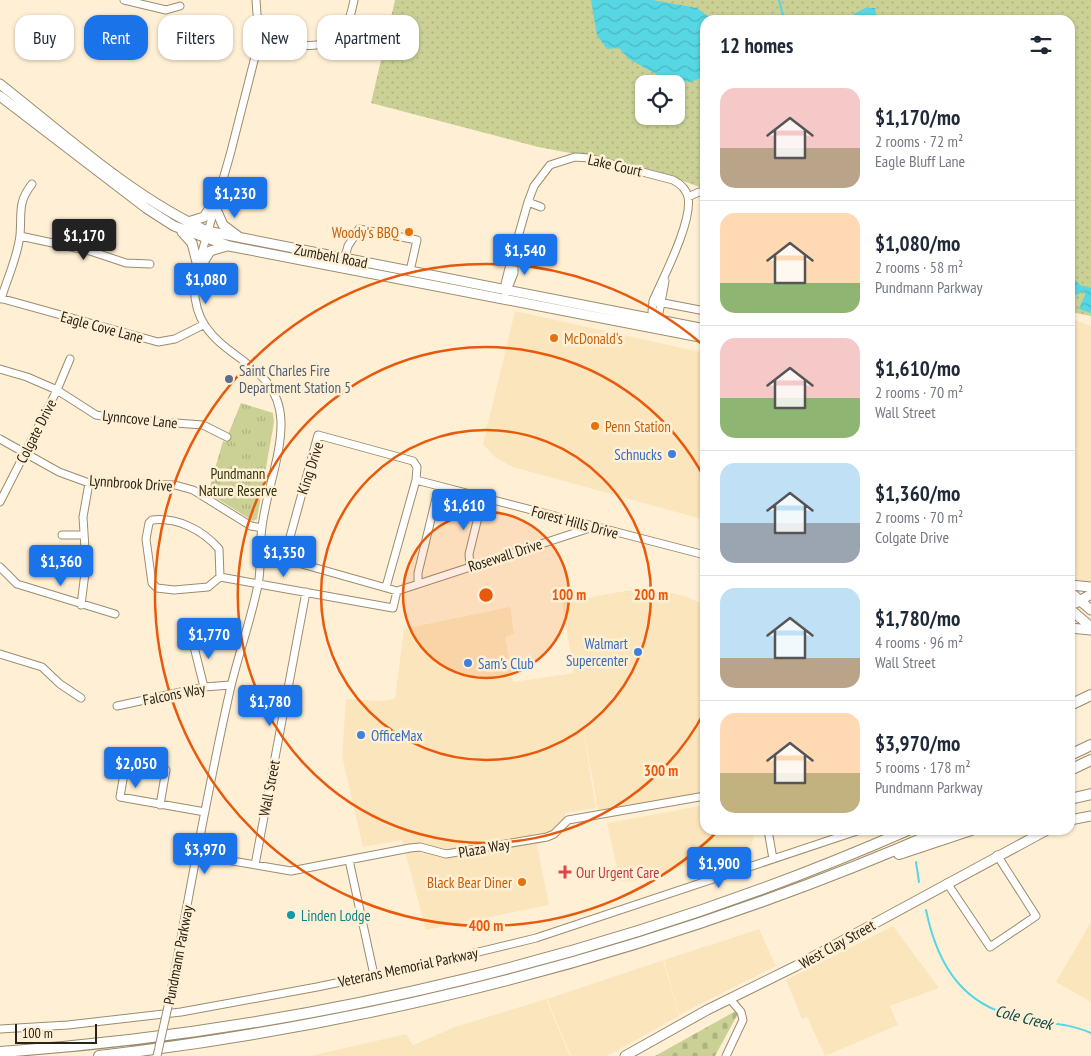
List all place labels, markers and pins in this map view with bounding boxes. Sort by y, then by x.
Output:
pin: $1,230 [194,176,276,219]
pin: $1,170 [43,218,125,261]
place label: Woody's BBQ [332,223,400,242]
marker: Woody's BBQ [403,226,415,238]
pin: $1,540 [484,234,566,276]
pin: $1,080 [165,262,247,305]
place label: McDonald's [564,329,623,348]
marker: McDonald's [548,332,560,344]
place label: Saint Charles Fire Department Station 5 [239,361,351,397]
marker: Saint Charles Fire Department Station 5 [223,373,235,385]
place label: Penn Station [605,417,671,436]
marker: Penn Station [589,420,601,432]
place label: Schnucks [614,445,662,464]
marker: Schnucks [666,448,678,460]
pin: $1,610 [423,488,505,531]
pin: $1,350 [243,536,325,578]
pin: $1,360 [20,544,102,587]
centre of rings [477,586,495,604]
pin: $1,770 [168,618,250,660]
place label: Walmart Supercenter [566,634,629,670]
marker: Walmart Supercenter [632,646,644,658]
place label: Sam's Club [478,654,534,673]
marker: Sam's Club [462,657,474,669]
pin: $1,780 [229,684,311,727]
place label: OfficeMax [371,726,423,745]
marker: OfficeMax [355,729,367,741]
pin: $2,050 [95,746,177,789]
pin: $3,970 [164,832,246,875]
pin: $1,900 [678,846,760,889]
place label: Our Urgent Care [576,863,660,882]
marker: Our Urgent Care [558,865,572,879]
place label: Black Bear Diner [427,873,513,892]
marker: Black Bear Diner [516,876,528,888]
place label: Linden Lodge [301,906,371,925]
marker: Linden Lodge [285,909,297,921]

